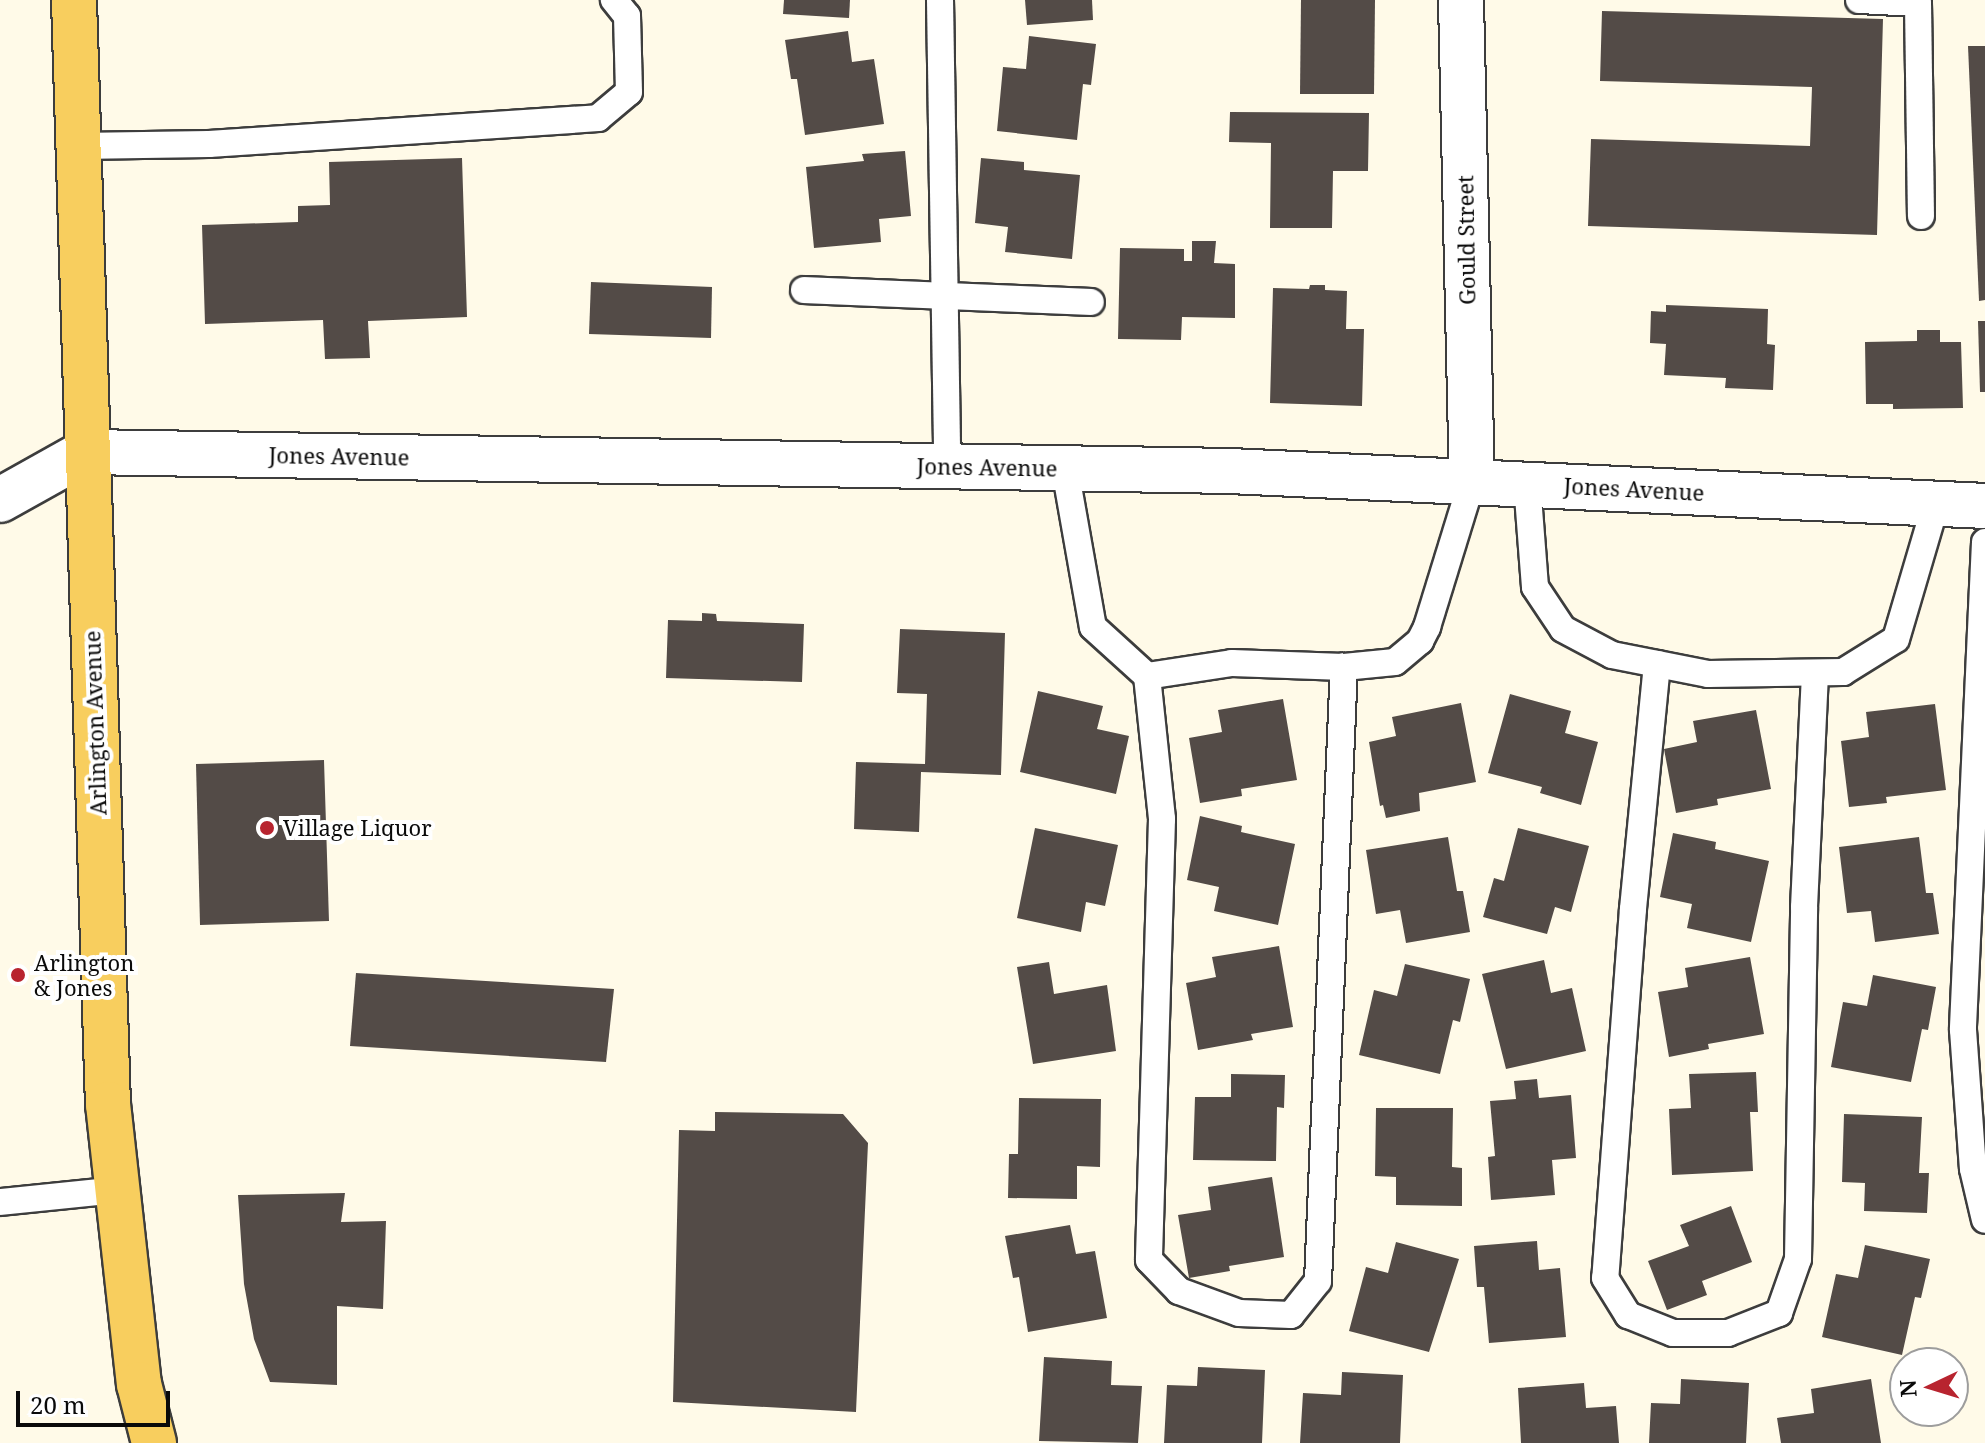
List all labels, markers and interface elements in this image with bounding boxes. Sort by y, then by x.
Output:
street label: Gould Street [1452,175,1480,305]
street label: Jones Avenue [268,442,410,470]
street label: Jones Avenue [916,453,1058,481]
street label: Jones Avenue [1563,472,1705,506]
street label: Arlington Avenue [79,630,111,816]
place label: Village Liquor [283,815,432,841]
marker: Village Liquor [258,819,276,837]
place label: Arlington & Jones [34,949,134,1000]
marker: Arlington & Jones [9,966,27,984]
north arrow [1889,1347,1969,1427]
scale bar [20,1375,174,1425]
text: N [1891,1379,1923,1398]
text: 20 m [30,1388,86,1421]

